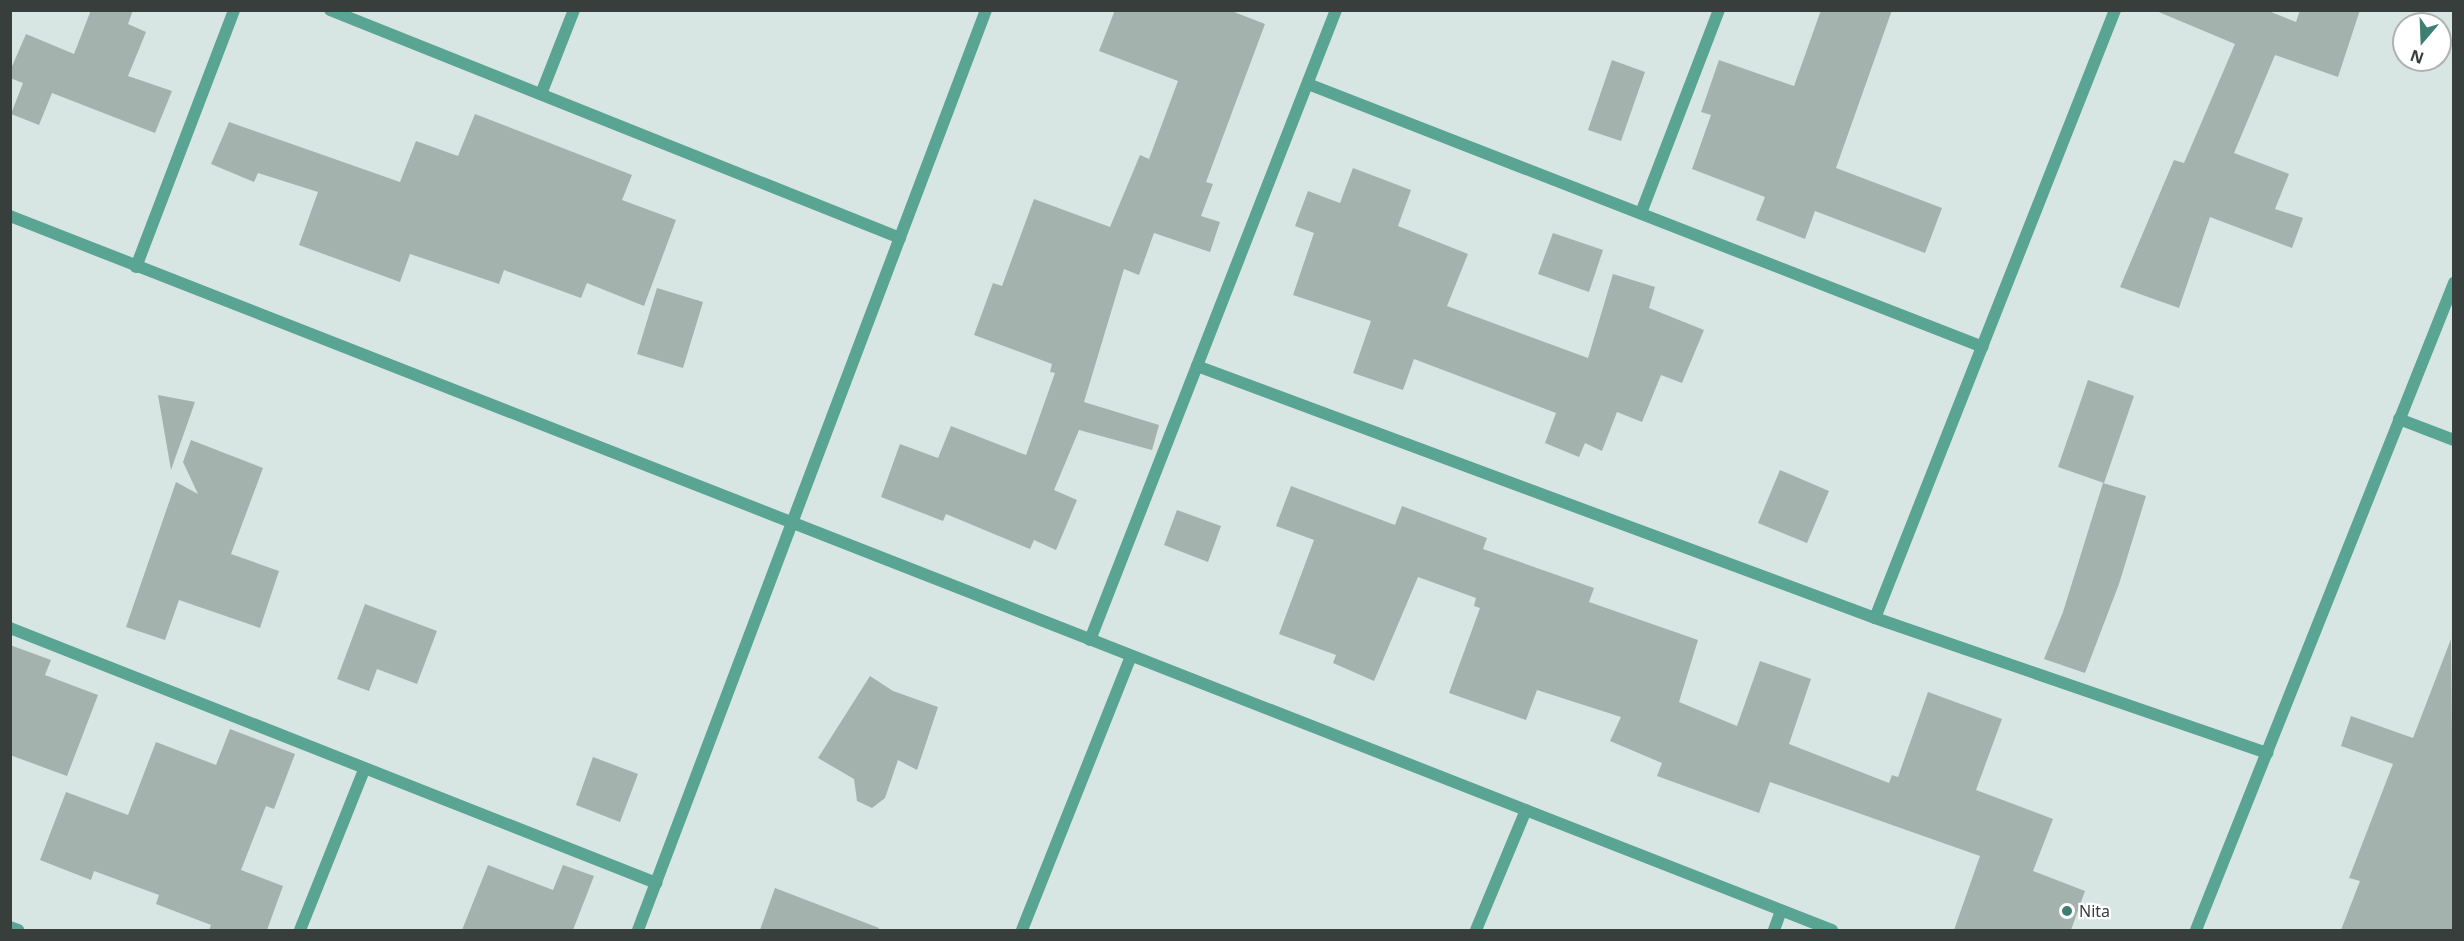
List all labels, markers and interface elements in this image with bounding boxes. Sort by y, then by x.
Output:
north arrow [2392,12,2452,72]
text: N [2407,45,2427,70]
place label: Nita [2079,901,2110,921]
marker: Nita [2060,904,2074,918]

